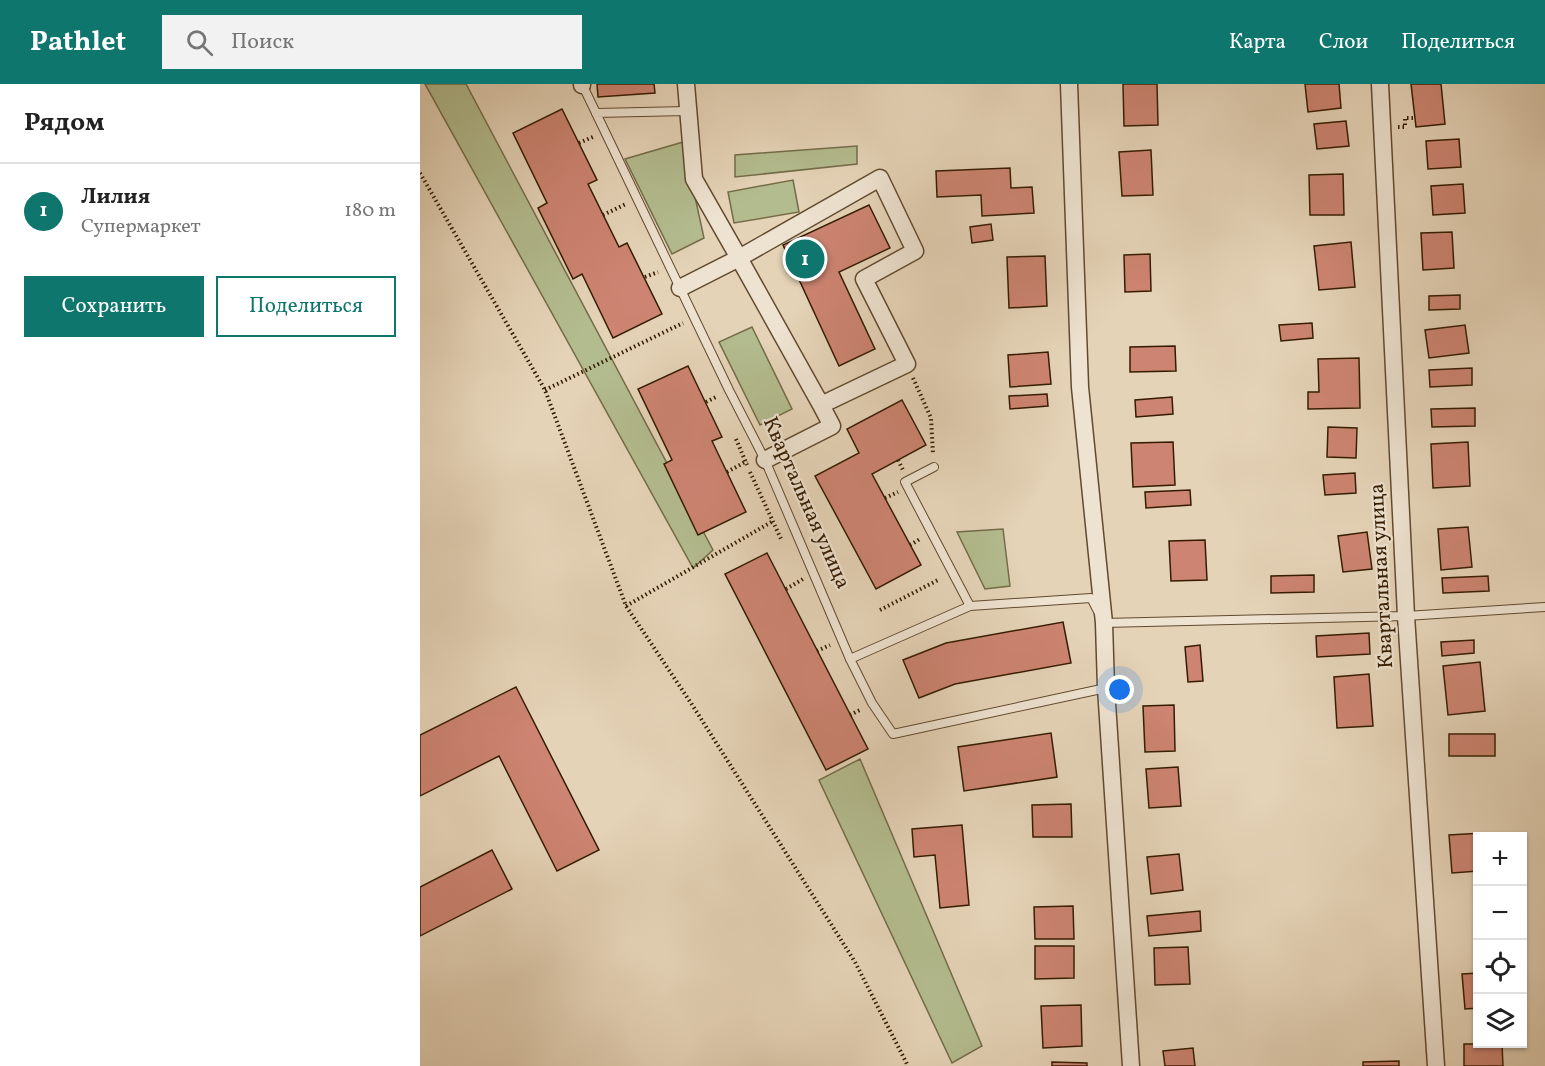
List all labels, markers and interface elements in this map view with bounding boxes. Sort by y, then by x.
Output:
search box [162,15,582,69]
text: Pathlet [30,23,126,62]
icon: search [183,26,216,59]
text: Поиск [231,27,294,58]
text: Карта [1229,28,1286,57]
text: Слои [1319,28,1368,57]
text: Поделиться [1401,28,1515,57]
text: Рядом [24,105,104,141]
text: Лилия [81,182,150,213]
text: 1 [39,197,48,225]
text: 180 m [344,197,396,225]
text: Супермаркет [81,213,201,241]
pin: 1 [786,236,824,282]
button: Сохранить [24,276,204,337]
button: Поделиться [216,276,396,337]
street label: Квартальная улица [755,412,857,594]
street label: Квартальная улица [1363,483,1401,669]
your location [1105,675,1134,704]
map controls [1473,832,1527,1048]
button: + [1473,832,1527,886]
button: − [1473,886,1527,940]
button: locate [1473,940,1527,994]
button: layers [1473,994,1527,1048]

